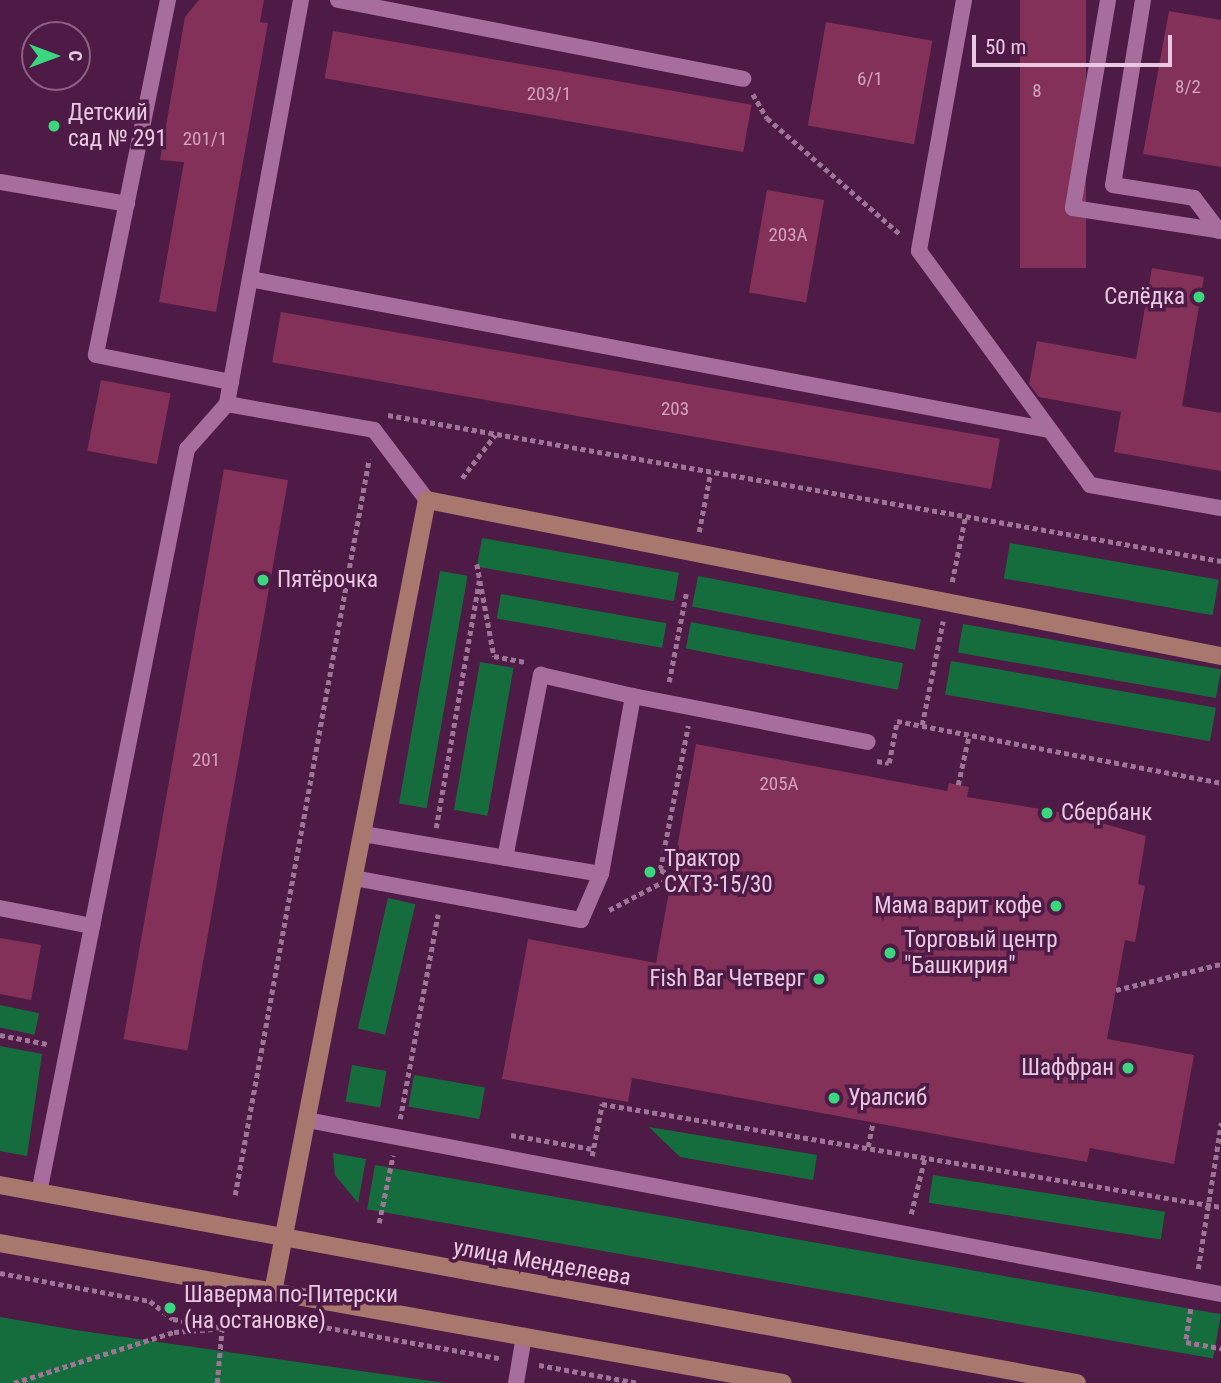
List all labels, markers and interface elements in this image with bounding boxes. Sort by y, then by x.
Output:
north arrow [21,21,91,91]
scale bar [976,21,1176,65]
text: 50 m [985,35,1026,59]
text: С [64,51,87,61]
house number: 6/1 [857,68,883,90]
house number: 8/2 [1175,76,1201,98]
house number: 8 [1032,80,1042,102]
house number: 203/1 [527,83,571,105]
place label: Детский сад № 291 [68,99,167,153]
marker: Детский сад № 291 [46,118,62,134]
house number: 201/1 [183,128,227,150]
house number: 203А [768,224,808,246]
place label: Селёдка [1104,283,1185,311]
marker: Селёдка [1191,289,1207,305]
house number: 203 [661,398,689,420]
place label: Пятёрочка [277,566,378,594]
marker: Пятёрочка [255,572,271,588]
house number: 201 [192,749,220,771]
house number: 205А [759,773,799,795]
place label: Сбербанк [1061,799,1152,827]
marker: Сбербанк [1039,805,1055,821]
place label: Трактор СХТ3-15/30 [664,845,773,899]
marker: Трактор СХТ3-15/30 [642,864,658,880]
place label: Мама варит кофе [874,892,1042,920]
marker: Мама варит кофе [1048,898,1064,914]
place label: Торговый центр "Башкирия" [904,926,1057,980]
marker: Торговый центр "Башкирия" [882,945,898,961]
place label: Fish Bar Четверг [649,965,805,993]
marker: Fish Bar Четверг [811,971,827,987]
place label: Шаффран [1021,1054,1114,1082]
marker: Шаффран [1120,1060,1136,1076]
place label: Уралсиб [848,1084,927,1112]
marker: Уралсиб [826,1090,842,1106]
street label: улица Менделеева [451,1234,633,1292]
place label: Шаверма по-Питерски (на остановке) [184,1281,398,1335]
marker: Шаверма по-Питерски (на остановке) [162,1300,178,1316]

